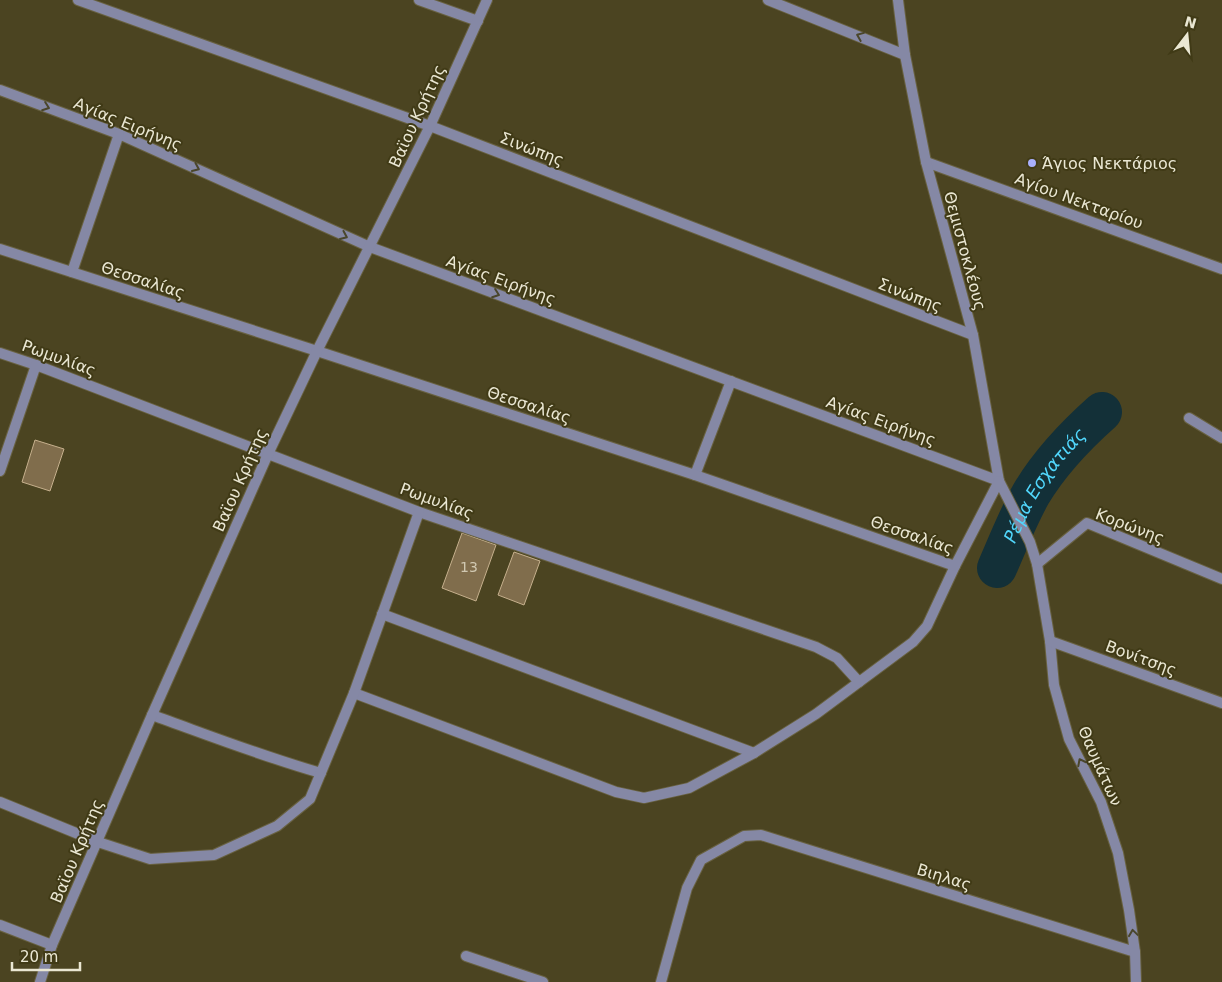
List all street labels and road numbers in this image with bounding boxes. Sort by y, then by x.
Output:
street label: Βαϊου Κρήτης [385,62,449,170]
street label: Αγίας Ειρήνης [71,94,185,154]
street label: Σινώπης [497,128,567,170]
street label: Αγίου Νεκταρίου [1012,169,1146,233]
street label: Θεμιστοκλέους [940,189,990,313]
street label: Αγίας Ειρήνης [444,251,558,309]
street label: Θεσσαλίας [99,258,187,302]
street label: Σινώπης [875,274,945,316]
street label: Ρωμυλίας [19,336,99,380]
street label: Θεσσαλίας [485,383,573,427]
street label: Αγίας Ειρήνης [824,392,938,450]
street label: Βαϊου Κρήτης [209,425,271,535]
street label: Ρωμυλίας [397,479,477,523]
street label: Κορώνης [1093,504,1167,548]
street label: Θεσσαλίας [868,512,956,558]
street label: Βονίτσης [1103,636,1179,680]
street label: Θαυμάτων [1074,723,1126,809]
street label: Βαϊου Κρήτης [47,796,107,906]
street label: Βιηλας [914,860,974,894]

